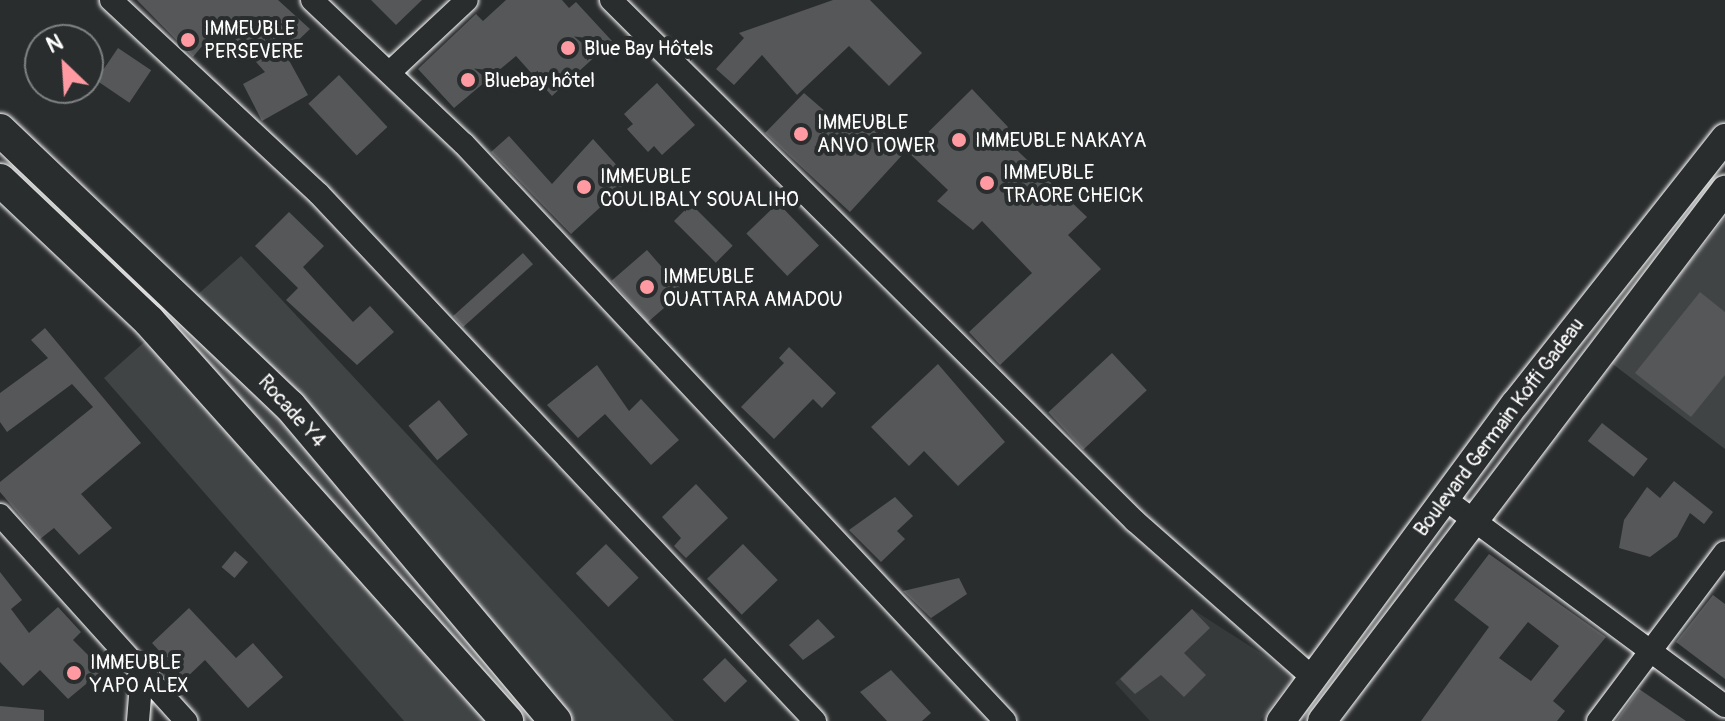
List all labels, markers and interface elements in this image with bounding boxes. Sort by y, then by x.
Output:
place label: IMMEUBLE PERSEVERE [204,16,303,63]
north arrow [24,24,104,104]
text: N [42,28,67,60]
marker: IMMEUBLE PERSEVERE [179,31,197,49]
place label: Blue Bay Hôtels [584,36,713,60]
marker: Blue Bay Hôtels [559,39,577,57]
place label: Bluebay hôtel [484,68,595,92]
marker: Bluebay hôtel [459,71,477,89]
place label: IMMEUBLE ANVO TOWER [817,110,935,157]
marker: IMMEUBLE ANVO TOWER [792,125,810,143]
place label: IMMEUBLE NAKAYA [975,128,1147,152]
marker: IMMEUBLE NAKAYA [950,131,968,149]
place label: IMMEUBLE TRAORE CHEICK [1003,160,1143,207]
place label: IMMEUBLE COULIBALY SOUALIHO [600,164,799,211]
marker: IMMEUBLE TRAORE CHEICK [978,174,996,192]
marker: IMMEUBLE COULIBALY SOUALIHO [575,178,593,196]
place label: IMMEUBLE OUATTARA AMADOU [663,264,843,311]
marker: IMMEUBLE OUATTARA AMADOU [638,278,656,296]
street label: Boulevard Germain Koffi Gadeau [1409,313,1589,541]
street label: Rocade Y4 [253,370,331,452]
place label: IMMEUBLE YAPO ALEX [90,650,189,697]
marker: IMMEUBLE YAPO ALEX [65,664,83,682]

